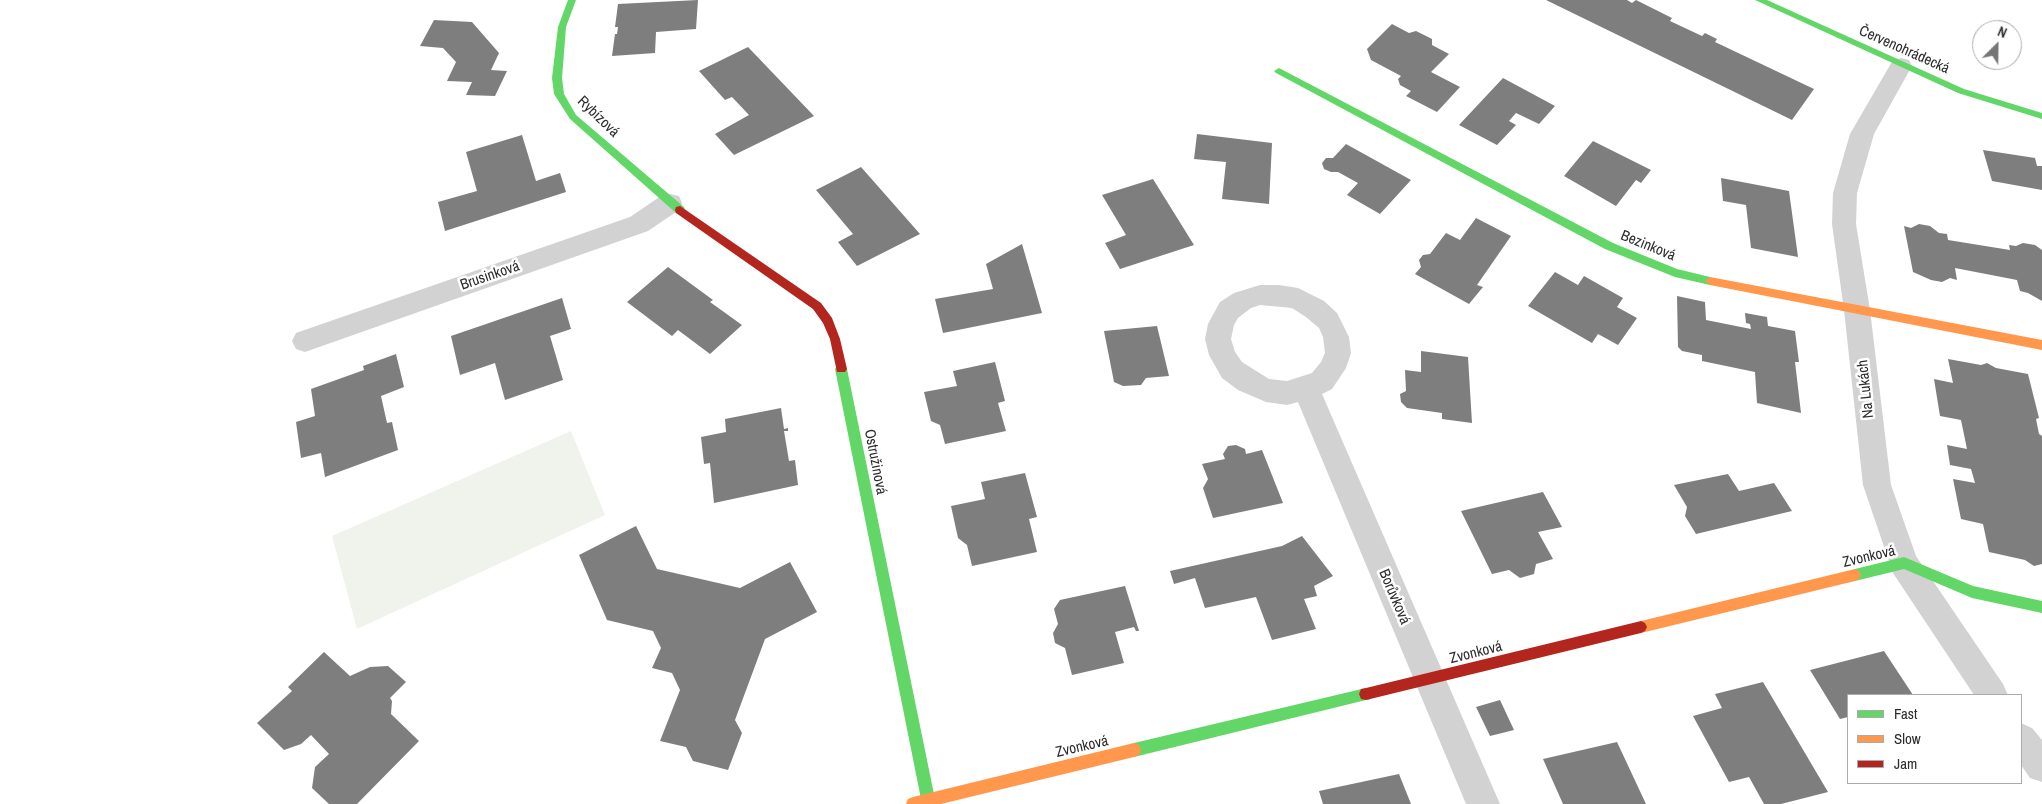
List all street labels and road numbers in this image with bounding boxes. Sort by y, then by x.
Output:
street label: Červenohrádecká [1856,22,1952,78]
street label: Rybízová [573,93,623,141]
street label: Bezinková [1618,227,1678,265]
street label: Brusinková [458,257,522,295]
street label: Na Lukách [1854,359,1878,419]
street label: Ostružinová [860,428,890,496]
street label: Zvonková [1841,542,1897,572]
street label: Borůvková [1374,567,1414,627]
street label: Zvonková [1448,638,1504,668]
street label: Zvonková [1054,732,1110,762]

